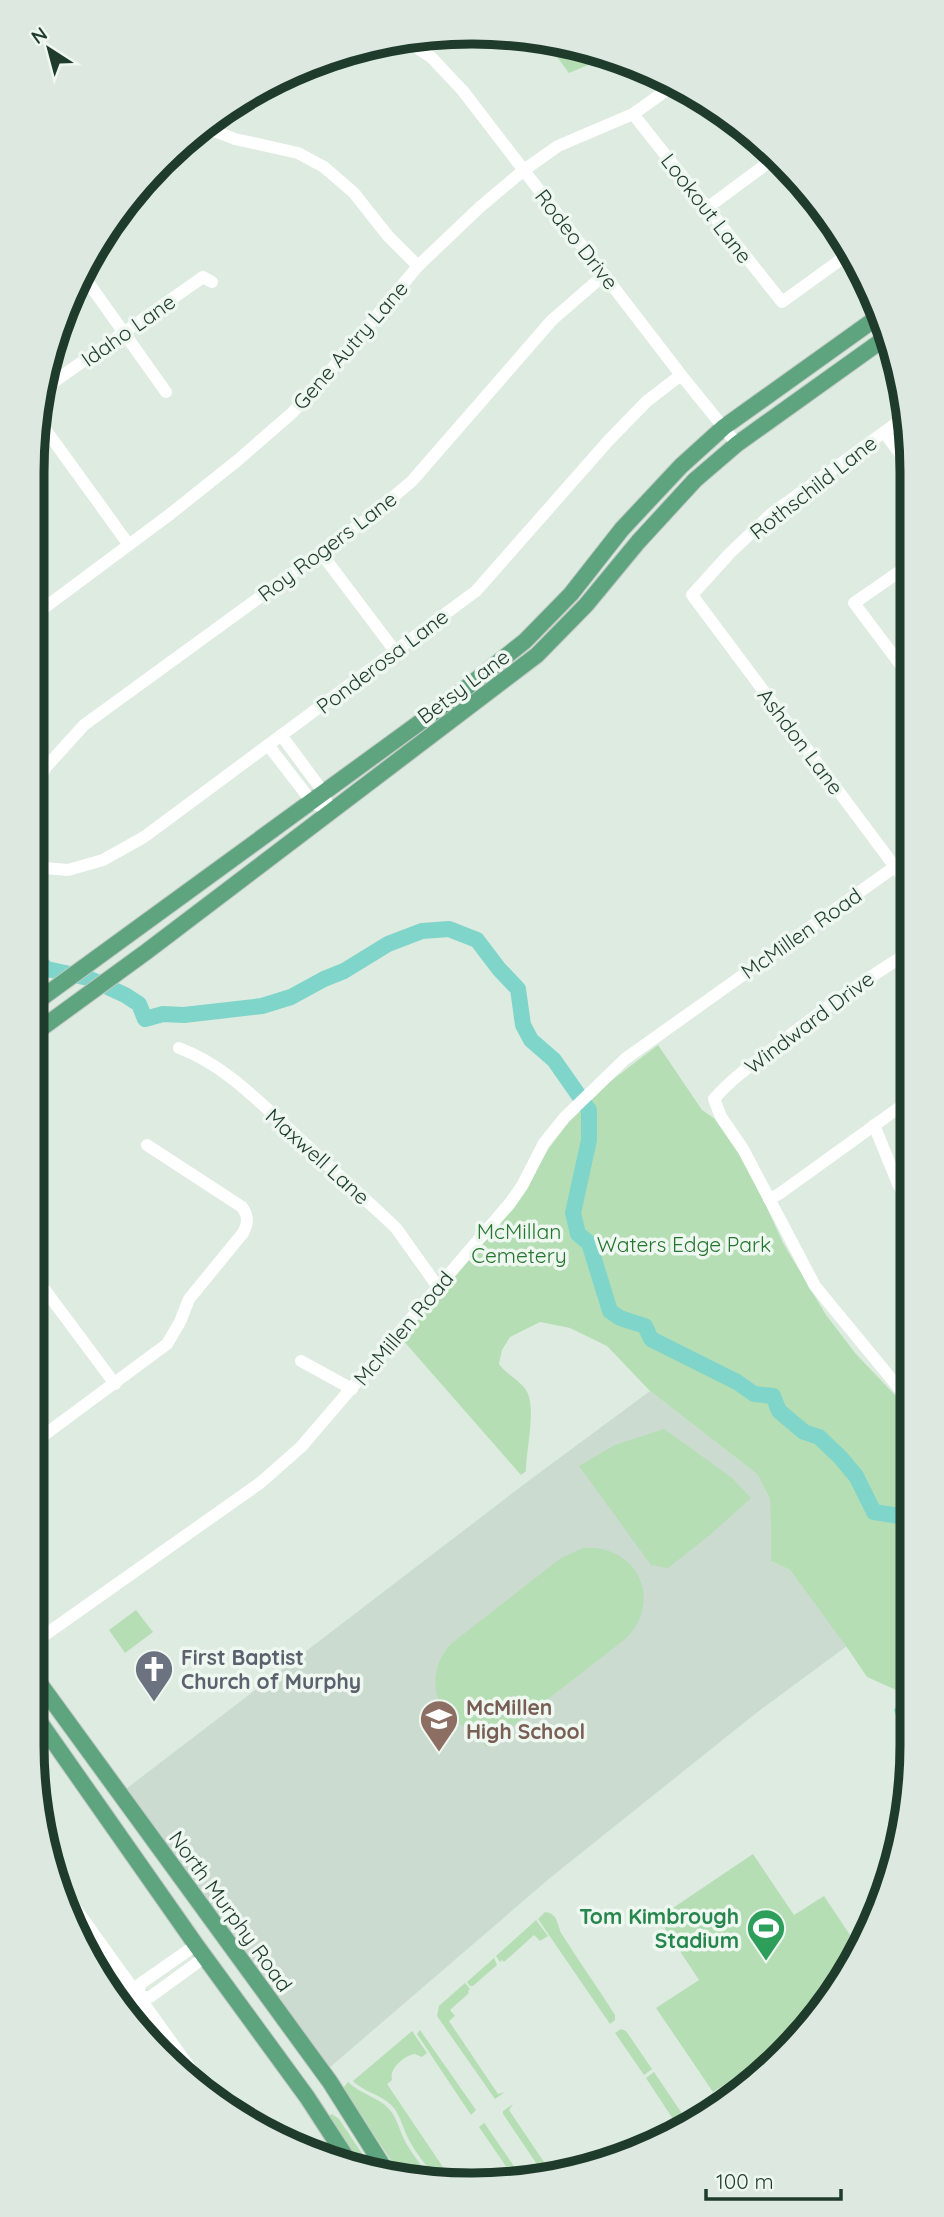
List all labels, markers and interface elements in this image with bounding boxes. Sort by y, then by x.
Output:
north arrow [14,14,84,84]
text: N [26,21,52,49]
street label: Lookout Lane [656,148,758,268]
street label: Rodeo Drive [530,184,624,294]
street label: Gene Autry Lane [287,275,413,415]
street label: Idaho Lane [76,288,180,372]
street label: Rothschild Lane [744,429,882,545]
street label: Roy Rogers Lane [252,485,402,607]
street label: Ponderosa Lane [311,603,453,719]
street label: Betsy Lane [412,643,514,729]
street label: Ashdon Lane [753,683,849,799]
street label: McMillen Road [736,882,866,984]
street label: Windward Drive [739,965,879,1079]
street label: Maxwell Lane [261,1102,375,1210]
park label: McMillan Cemetery [471,1218,567,1268]
park label: Waters Edge Park [597,1231,771,1257]
street label: McMillen Road [348,1265,458,1391]
place label: First Baptist Church of Murphy [181,1644,361,1694]
church icon: First Baptist Church of Murphy [133,1648,175,1703]
place label: McMillen High School [466,1694,585,1744]
school or university icon: McMillen High School [418,1698,460,1753]
street label: North Murphy Road [164,1825,298,1997]
place label: Tom Kimbrough Stadium [579,1903,739,1953]
sports icon: Tom Kimbrough Stadium [745,1907,787,1962]
scale bar [706,2158,841,2202]
text: 100 m [716,2168,774,2194]

